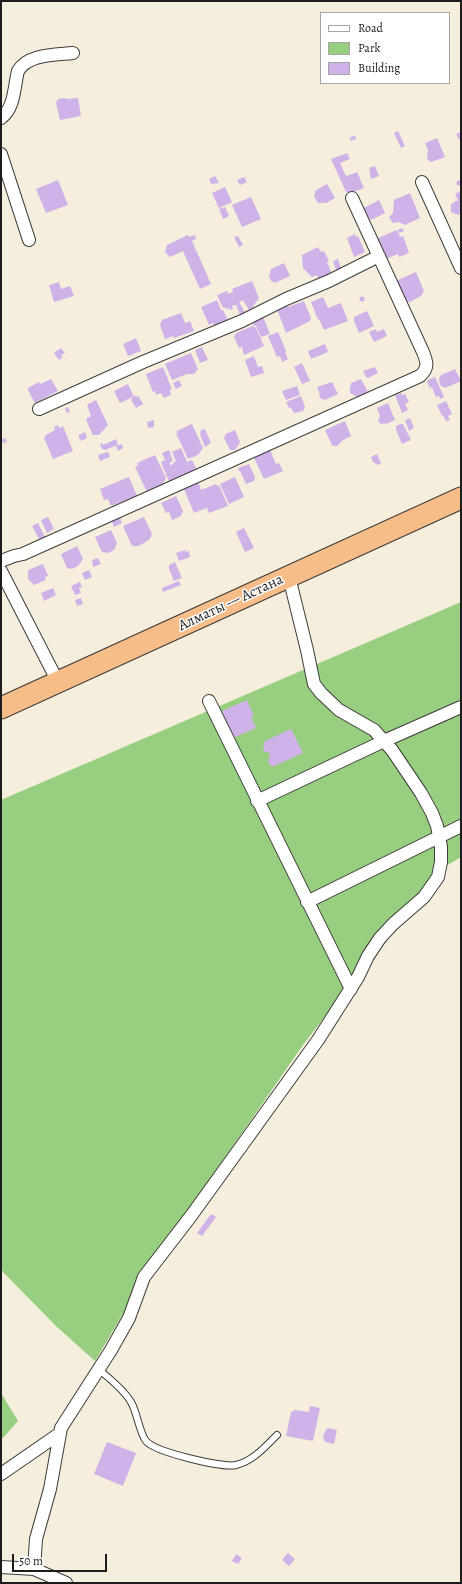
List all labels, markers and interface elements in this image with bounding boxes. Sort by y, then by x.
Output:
legend [320,12,450,84]
text: Road [358,20,383,36]
text: Park [358,40,381,56]
text: Building [358,60,400,76]
street label: Алматы — Астана [176,571,286,635]
scale bar [14,1546,109,1572]
text: 50 m [19,1553,43,1569]

